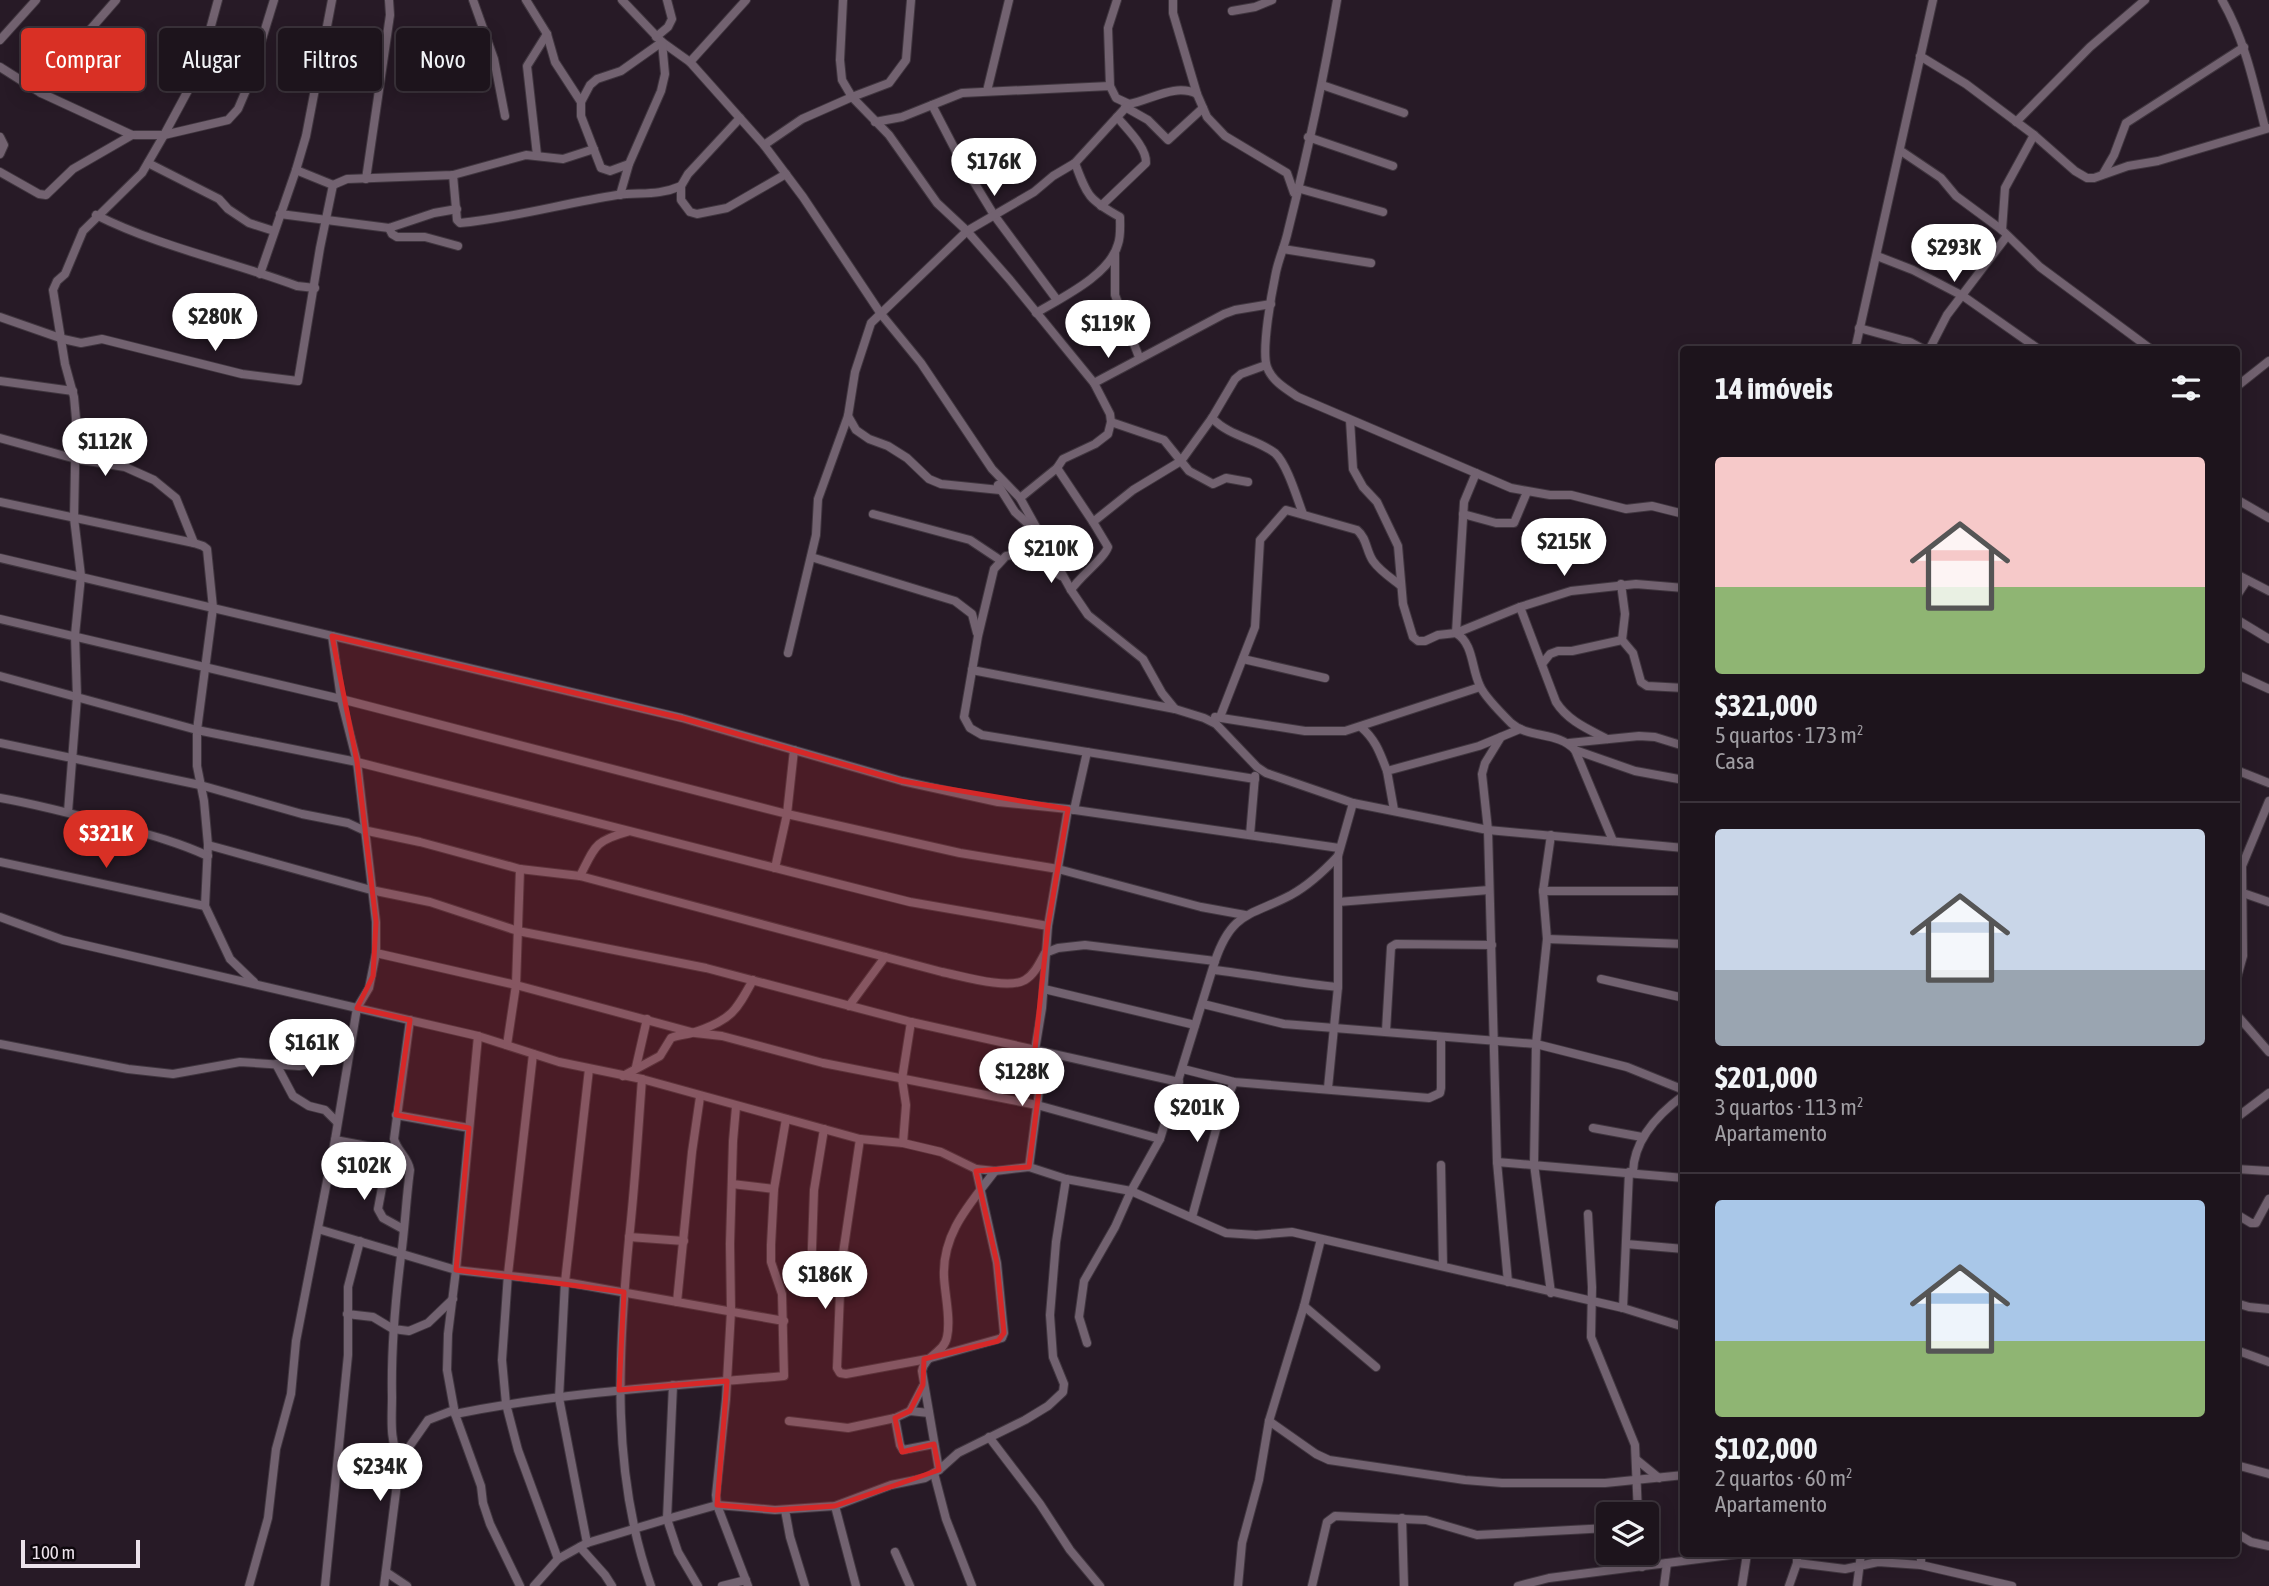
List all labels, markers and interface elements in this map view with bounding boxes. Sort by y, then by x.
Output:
chip: Comprar [21,28,145,91]
chip: Alugar [159,28,264,91]
chip: Filtros [278,28,382,91]
chip: Novo [396,28,490,91]
pin: $176K [945,138,1043,198]
text: $176K [967,148,1021,174]
pin: $293K [1905,224,2003,284]
text: $293K [1927,234,1981,260]
pin: $280K [166,294,264,353]
pin: $119K [1059,300,1157,360]
text: $280K [188,303,242,329]
text: $119K [1081,310,1135,336]
icon: filters [2167,369,2205,407]
text: 14 imóveis [1715,371,1833,405]
pin: $112K [56,419,154,478]
text: $112K [78,428,132,454]
icon: home [1897,503,2023,629]
pin: $215K [1515,518,1613,578]
pin: $210K [1002,526,1100,585]
text: $215K [1537,528,1591,554]
text: $210K [1024,535,1078,561]
text: $321,000 [1715,688,1818,722]
text: 5 quartos · 173 m² [1715,722,1863,748]
text: Casa [1715,748,1755,774]
pin: $321K [57,810,155,870]
text: $321K [79,820,133,846]
icon: home [1897,875,2023,1001]
pin: $161K [263,1020,361,1079]
text: $161K [285,1029,339,1055]
pin: $128K [973,1048,1071,1108]
text: $128K [995,1058,1049,1084]
text: $201,000 [1715,1060,1818,1094]
pin: $201K [1148,1084,1246,1144]
text: $201K [1170,1094,1224,1120]
text: 3 quartos · 113 m² [1715,1094,1863,1120]
text: Apartamento [1715,1120,1827,1146]
pin: $102K [315,1142,413,1202]
text: $102K [337,1152,391,1178]
icon: home [1897,1246,2023,1372]
pin: $186K [776,1252,874,1311]
text: $186K [798,1261,852,1287]
text: $102,000 [1715,1431,1818,1465]
pin: $234K [331,1444,429,1503]
text: $234K [353,1453,407,1479]
text: 2 quartos · 60 m² [1715,1465,1853,1491]
text: Apartamento [1715,1491,1827,1517]
map controls [1596,1502,1659,1565]
button: layers [1596,1502,1659,1565]
scale bar [21,1537,140,1569]
text: 100 m [32,1541,75,1563]

